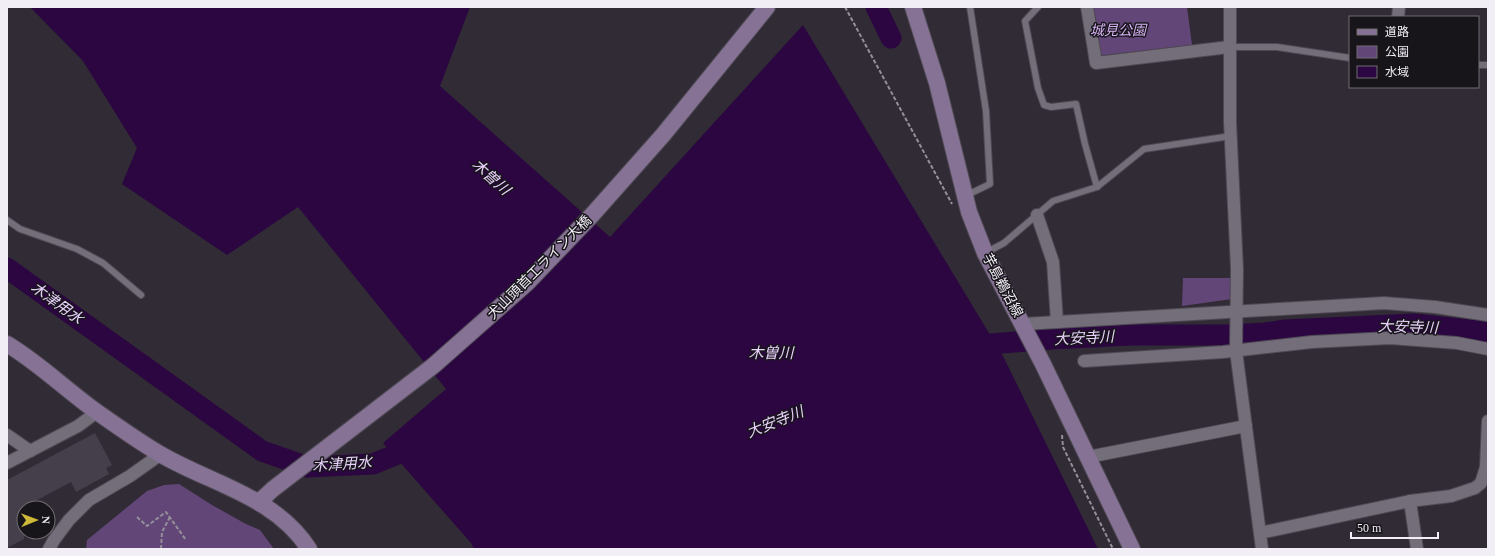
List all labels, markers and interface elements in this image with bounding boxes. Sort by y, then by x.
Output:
legend [1349,16,1479,88]
park label: 城見公園 [1090,23,1148,38]
text: 道路 [1385,25,1409,39]
text: 公園 [1385,45,1409,59]
text: 水域 [1385,65,1409,79]
water label: 木曽川 [469,156,515,199]
street label: 犬山頭首工ライン大橋 [485,213,594,322]
street label: 芋島鵜沼線 [980,251,1026,320]
water label: 木津用水 [28,279,88,328]
water label: 大安寺川 [1378,318,1440,336]
water label: 大安寺川 [1054,328,1116,348]
water label: 木曽川 [748,345,795,361]
water label: 大安寺川 [744,403,808,441]
water label: 木津用水 [312,454,374,474]
north arrow [16,500,56,540]
scale bar [1351,514,1438,540]
text: N [40,516,52,524]
text: 50 m [1357,521,1382,535]

